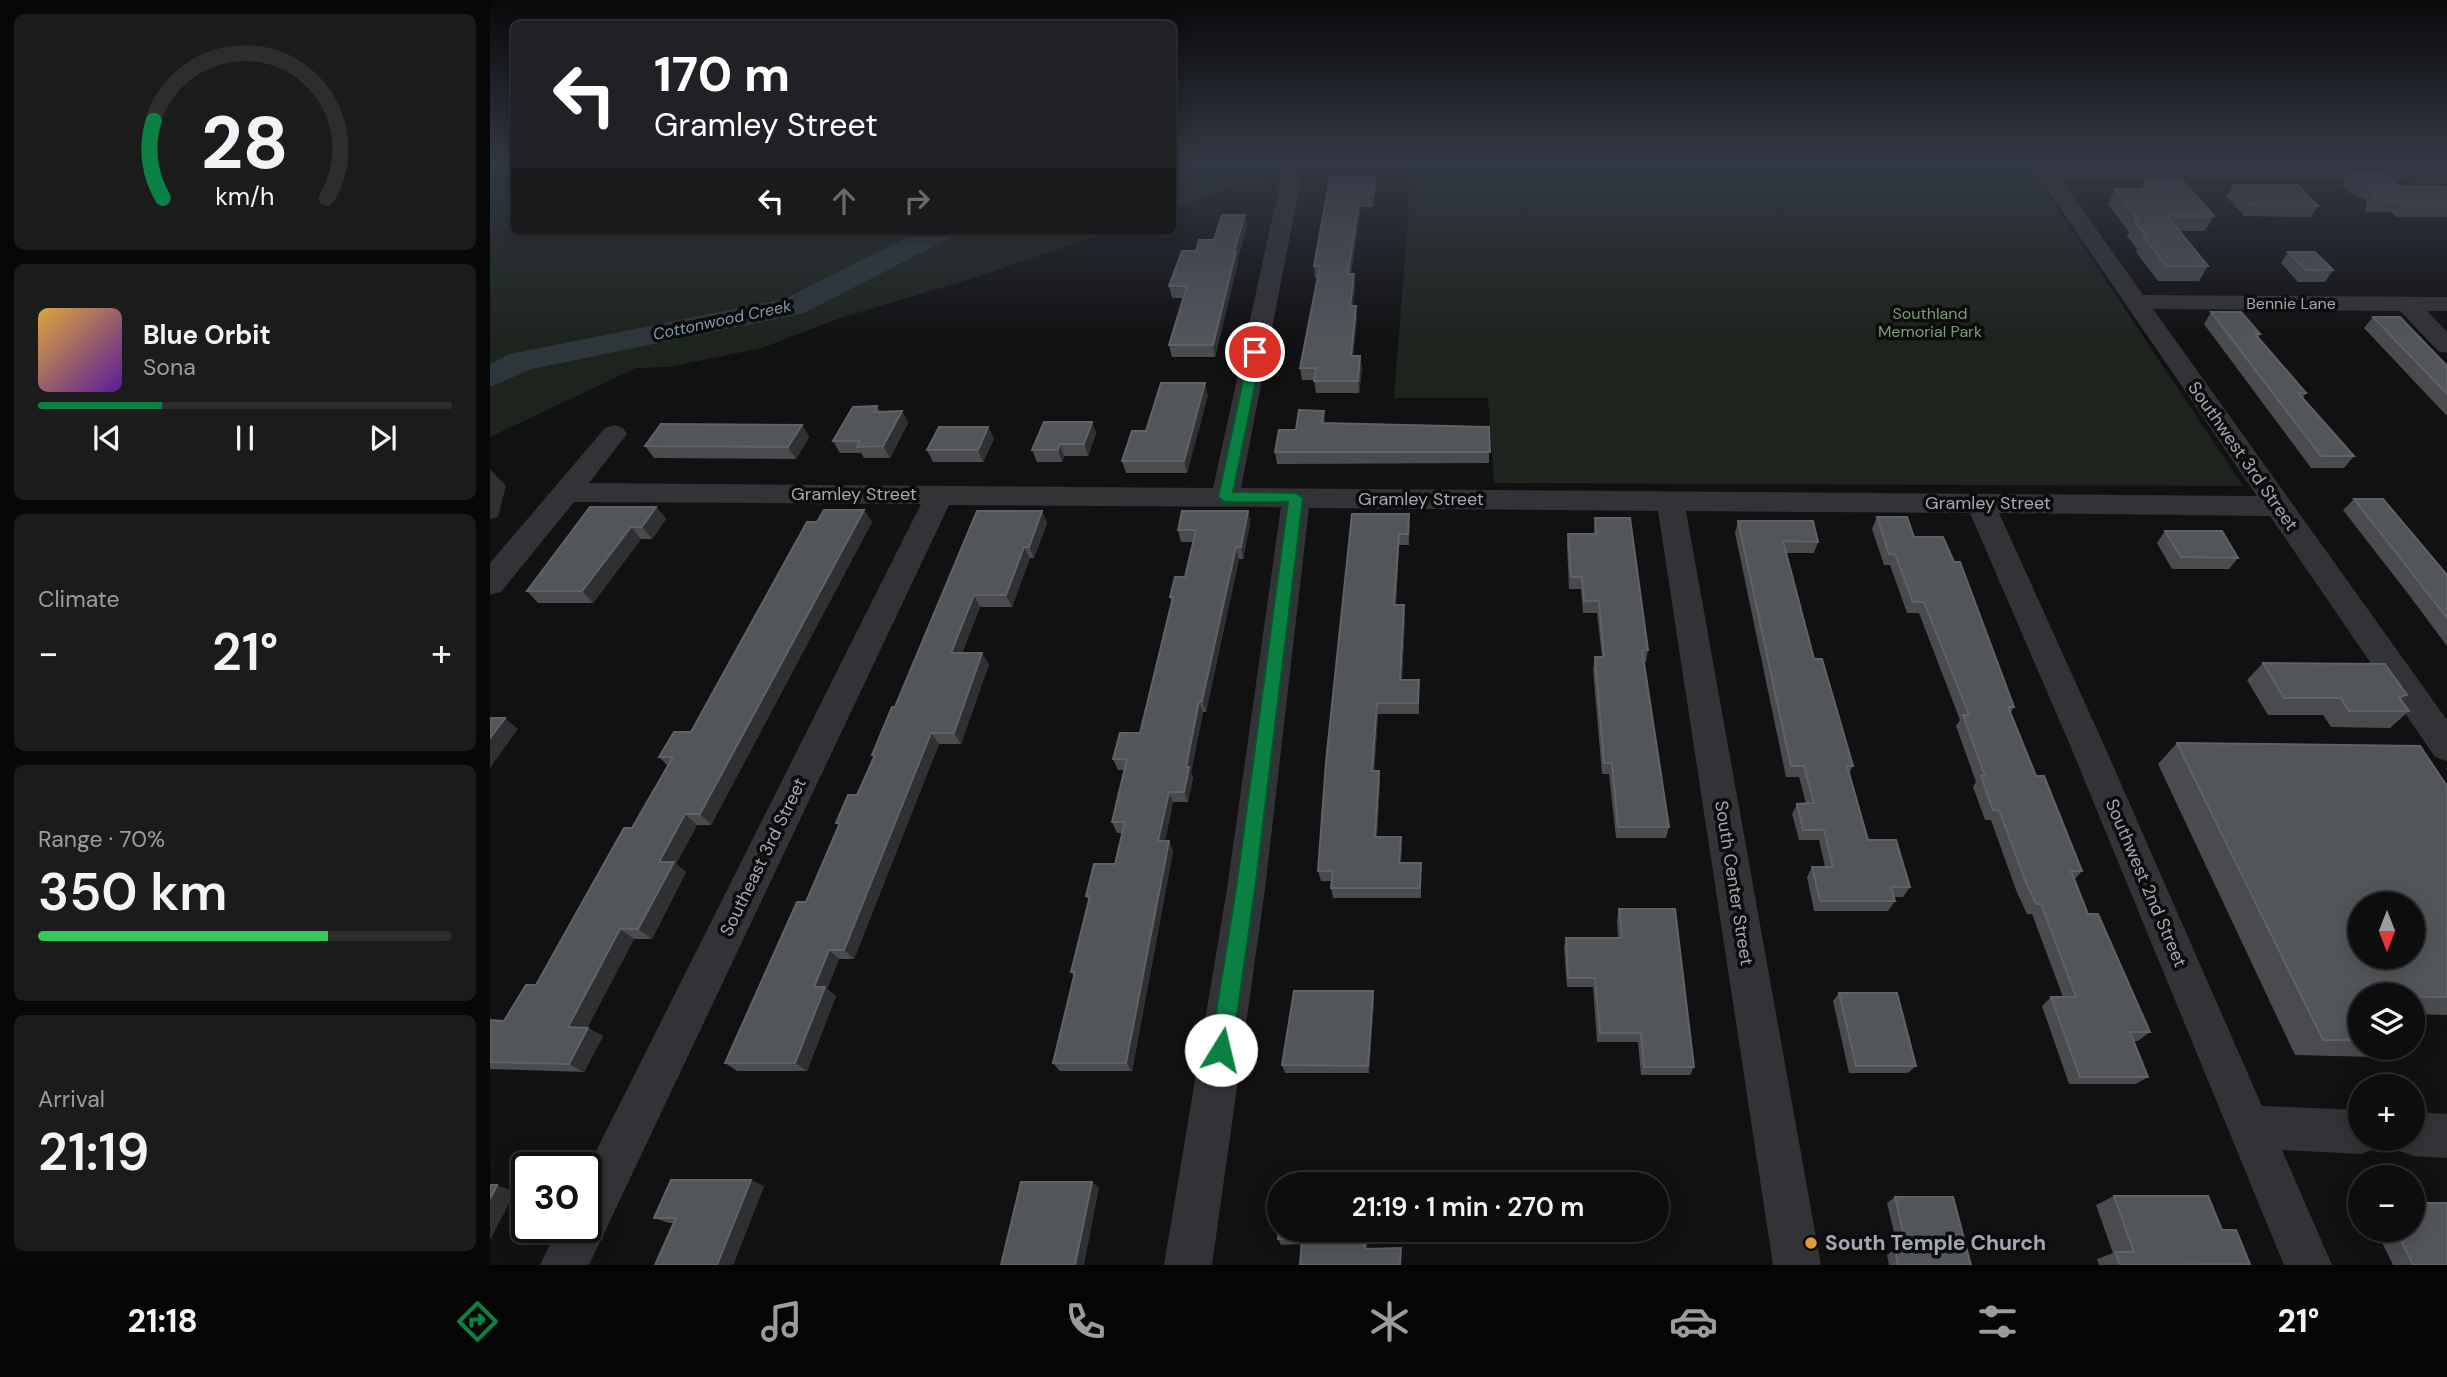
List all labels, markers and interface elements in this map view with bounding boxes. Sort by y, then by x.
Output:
text: 170 m [654,42,790,106]
icon: left [539,49,630,140]
text: 28 [201,96,289,191]
text: Gramley Street [654,104,878,146]
text: km/h [215,180,275,213]
icon: left [752,182,790,220]
icon: ahead [825,182,863,220]
icon: right [898,182,936,220]
street label: Bennie Lane [2246,293,2336,314]
water label: Cottonwood Creek [651,295,794,345]
park label: Southland Memorial Park [1878,303,1982,342]
text: Blue Orbit [143,318,271,352]
pin [1225,322,1285,382]
icon: arrive [1236,333,1274,371]
text: Sona [143,352,196,382]
street label: Southwest 3rd Street [2182,377,2304,535]
icon: previous [88,419,126,457]
icon: pause [226,419,264,457]
icon: next [364,419,402,457]
street label: Gramley Street [791,482,917,506]
street label: Gramley Street [1358,487,1484,511]
street label: Gramley Street [1925,491,2051,515]
text: Climate [38,584,120,614]
text: 21° [212,618,278,686]
text: − [38,628,59,678]
text: + [431,628,452,678]
street label: Southeast 3rd Street [714,774,812,940]
street label: Southwest 2nd Street [2100,795,2192,971]
street label: South Center Street [1709,799,1759,967]
text: Range · 70% [38,824,165,854]
text: 350 km [38,858,227,926]
north arrow [2348,892,2426,970]
map controls [2348,892,2425,1242]
button: layers [2348,983,2425,1060]
position arrow [1184,1013,1258,1087]
button: + [2348,1074,2425,1151]
text: Arrival [38,1084,105,1114]
text: 21:19 [38,1118,150,1186]
speed limit sign: 30 [511,1152,602,1243]
button: − [2348,1165,2425,1242]
text: 21:19 · 1 min · 270 m [1352,1190,1584,1224]
place label: South Temple Church [1825,1229,2046,1257]
marker: South Temple Church [1803,1235,1819,1251]
icon: directions [453,1297,502,1346]
icon: music [757,1297,806,1346]
icon: phone [1061,1297,1110,1346]
icon: climate [1365,1297,1414,1346]
icon: car [1669,1297,1718,1346]
icon: filters [1973,1297,2022,1346]
text: 21:18 [128,1300,198,1342]
text: 21° [2278,1300,2319,1342]

